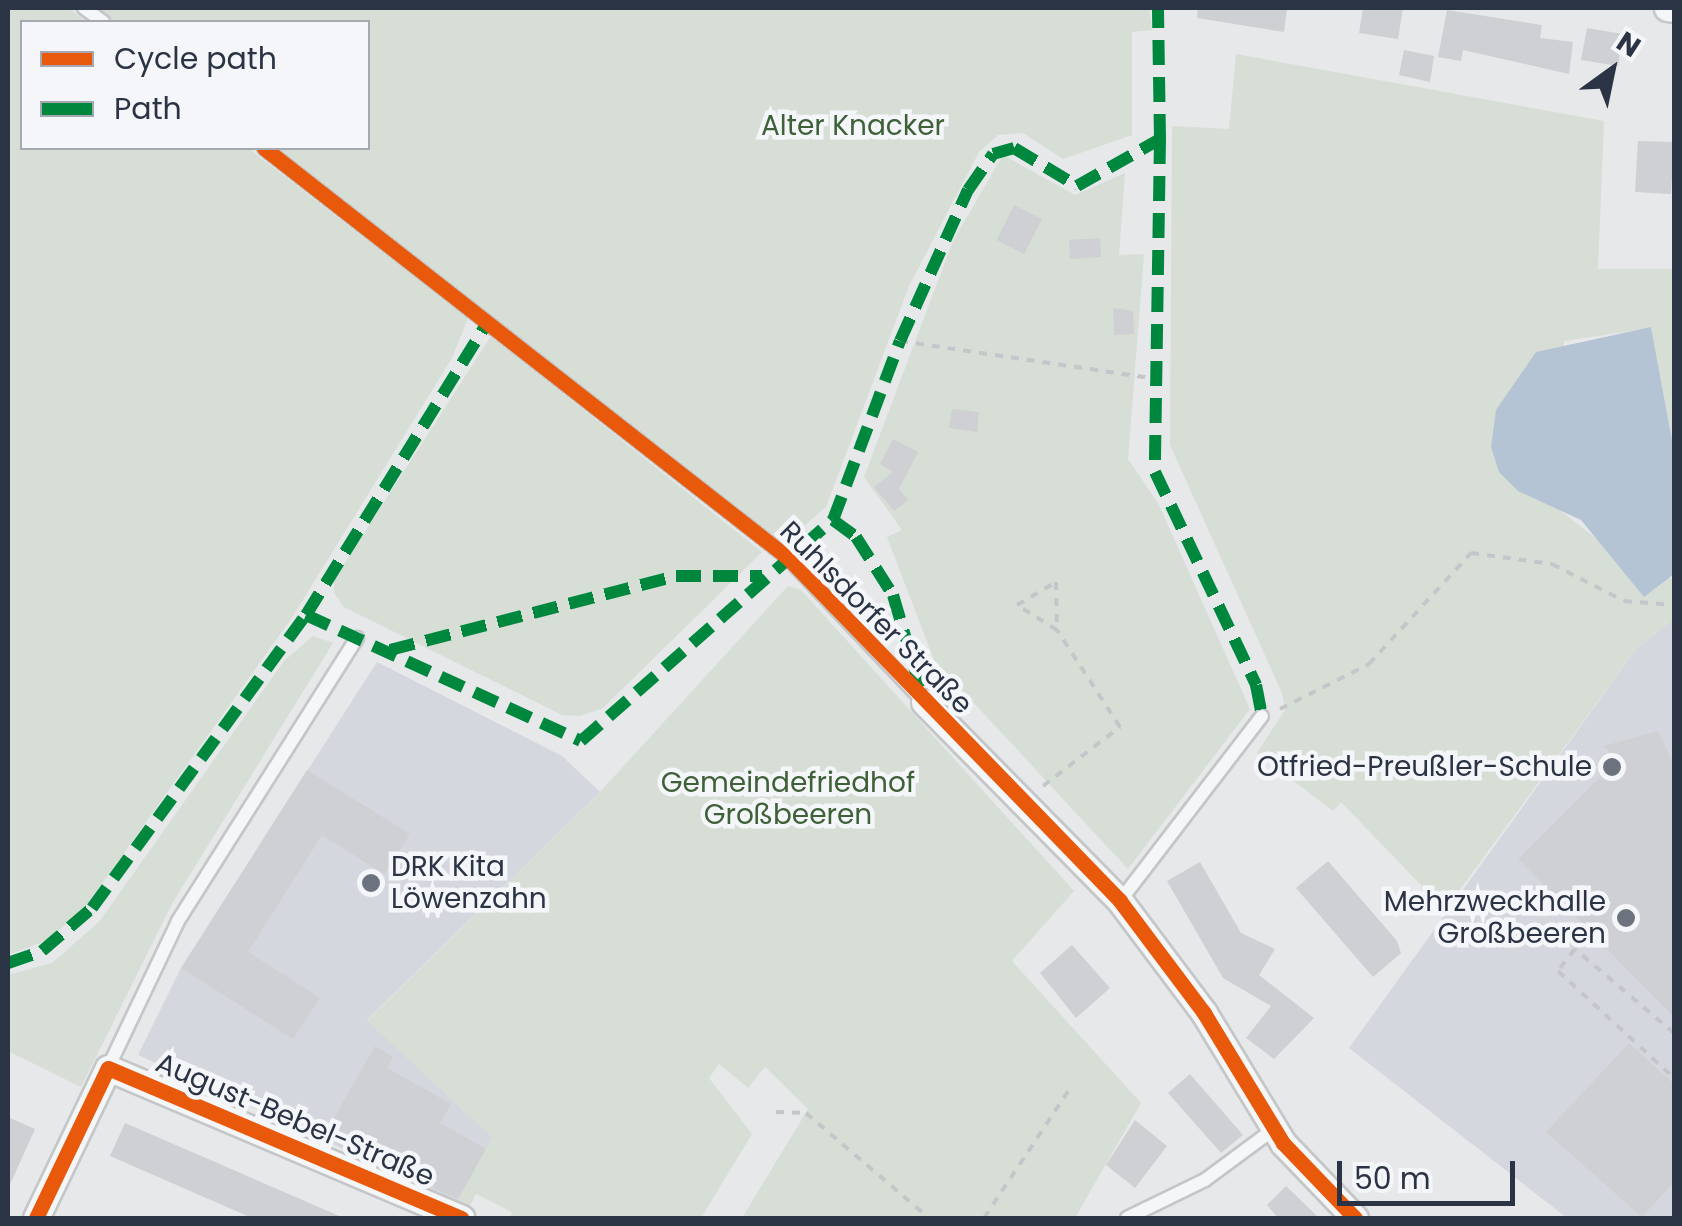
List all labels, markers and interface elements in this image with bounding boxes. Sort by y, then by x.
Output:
legend [20,20,370,150]
north arrow [1562,20,1662,120]
text: N [1609,22,1648,67]
text: Cycle path [114,37,277,80]
text: Path [114,87,182,130]
park label: Alter Knacker [761,109,945,143]
street label: Ruhlsdorfer Straße [773,515,979,721]
place label: Otfried-Preußler-Schule [1257,750,1592,784]
marker: Otfried-Preußler-Schule [1601,756,1623,778]
park label: Gemeindefriedhof Großbeeren [661,766,915,832]
place label: DRK Kita Löwenzahn [391,850,547,916]
marker: DRK Kita Löwenzahn [360,872,382,894]
place label: Mehrzweckhalle Großbeeren [1384,885,1606,951]
marker: Mehrzweckhalle Großbeeren [1615,907,1637,929]
street label: August-Bebel-Straße [151,1046,439,1194]
scale bar [1342,1141,1520,1203]
text: 50 m [1354,1157,1431,1200]

